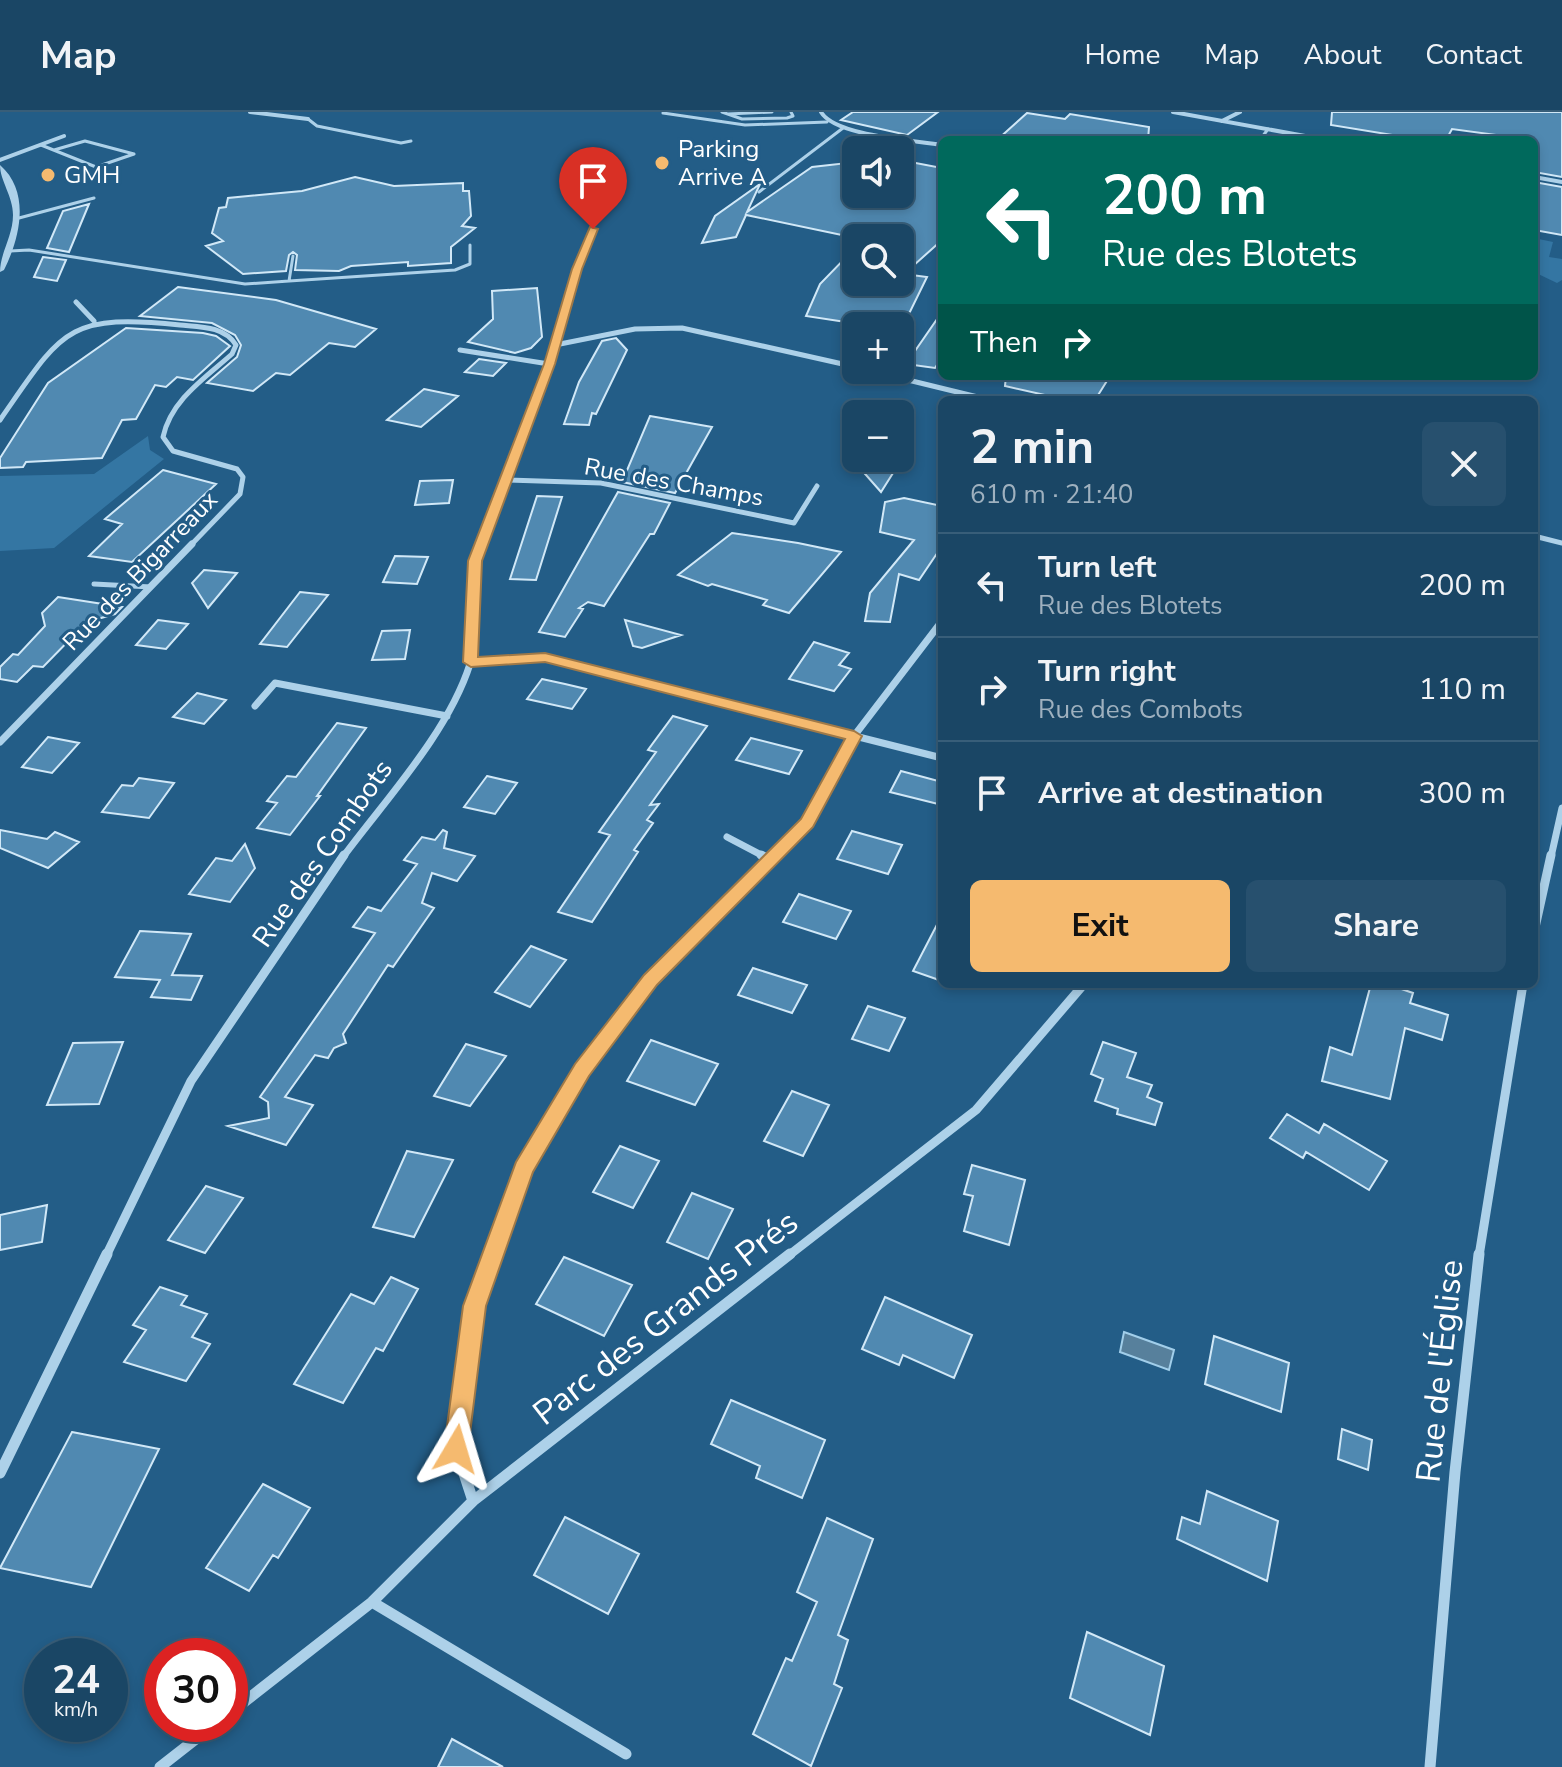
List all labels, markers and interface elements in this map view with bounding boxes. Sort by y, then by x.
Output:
text: Map [40,30,117,81]
text: Home [1085,36,1160,74]
text: Map [1204,36,1259,74]
text: About [1303,36,1381,74]
text: Contact [1425,36,1522,74]
place label: Parking Arrive A [678,133,767,193]
map controls [842,136,914,472]
button: sound [842,136,914,208]
pin [559,147,627,229]
marker: Parking Arrive A [653,154,671,172]
text: 200 m [1102,157,1267,234]
place label: GMH [64,159,120,191]
icon: arrive [571,159,615,203]
marker: GMH [39,166,57,184]
icon: left [970,168,1074,272]
button: search [842,224,914,296]
text: Rue des Blotets [1102,230,1358,279]
button: + [842,312,914,384]
icon: right [1054,320,1098,364]
text: Then [970,322,1038,363]
button: − [842,400,914,472]
text: 2 min [970,414,1094,480]
button: close [1422,422,1506,506]
street label: Rue des Champs [582,450,766,514]
text: 610 m · 21:40 [970,477,1133,512]
street label: Rue des Bigarreaux [56,484,225,658]
text: Turn left [1038,547,1156,588]
icon: left [970,563,1014,607]
text: 200 m [1419,565,1506,606]
text: Rue des Blotets [1038,588,1223,623]
text: Turn right [1038,651,1176,692]
icon: right [970,667,1014,711]
text: 110 m [1419,669,1506,710]
text: Rue des Combots [1038,692,1243,727]
street label: Rue des Combots [244,752,402,955]
icon: arrive [970,771,1014,815]
text: Arrive at destination [1038,773,1323,814]
text: 300 m [1419,773,1506,814]
button: Exit [970,880,1230,972]
button: Share [1246,880,1506,972]
street label: Parc des Grands Prés [524,1200,808,1436]
street label: Rue de l'Église [1405,1258,1475,1485]
position arrow [414,1407,498,1491]
speed limit sign: 30 [144,1638,248,1742]
text: 24 [52,1653,100,1707]
text: km/h [54,1696,98,1723]

